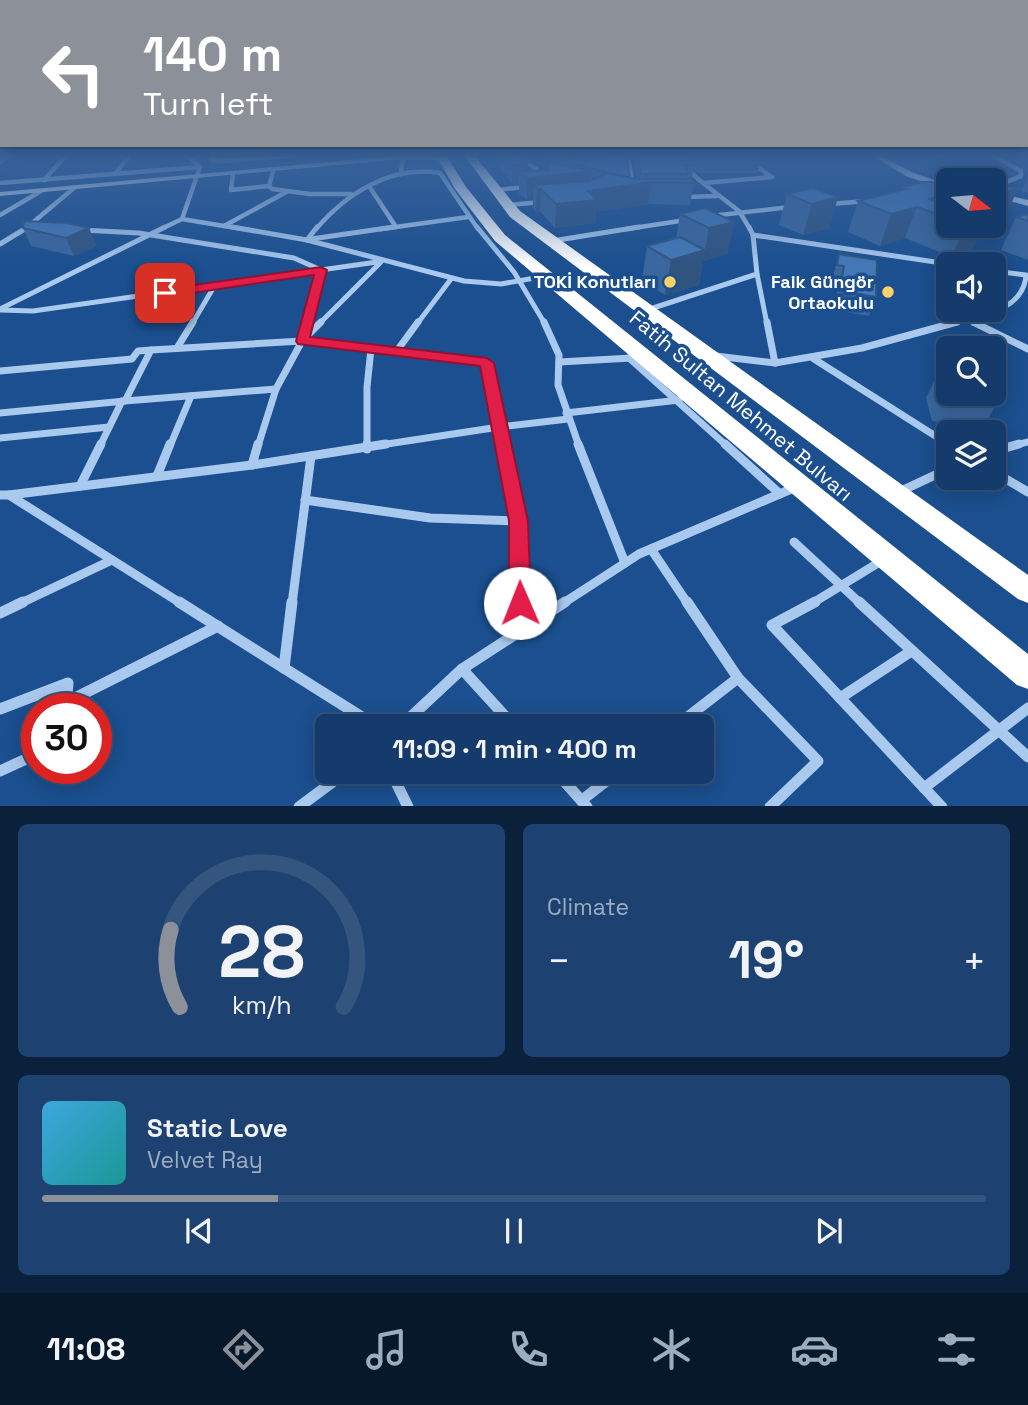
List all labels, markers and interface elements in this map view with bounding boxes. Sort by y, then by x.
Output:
text: 140 m [143,23,282,85]
icon: left [28,28,119,119]
text: Turn left [143,84,273,124]
north arrow [936,168,1006,238]
map controls [936,168,1006,490]
button: sound [936,252,1006,322]
pin [135,263,195,323]
place label: TOKİ Konutları [534,270,656,293]
place label: Faik Güngör Ortaokulu [771,270,874,314]
icon: arrive [146,274,184,312]
marker: TOKİ Konutları [662,274,678,290]
marker: Faik Güngör Ortaokulu [880,284,896,300]
street label: Fatih Sultan Mehmet Bulvarı [624,304,858,507]
button: search [936,336,1006,406]
button: layers [936,420,1006,490]
position arrow [483,566,557,640]
speed limit sign: 30 [21,693,112,784]
text: 11:09 · 1 min · 400 m [392,732,637,766]
text: Climate [547,892,629,922]
text: 28 [218,905,305,998]
text: 19° [728,927,805,993]
text: − [547,937,571,985]
text: + [962,937,986,985]
text: km/h [232,988,291,1020]
text: Static Love [147,1111,288,1145]
text: Velvet Ray [147,1145,263,1175]
icon: previous [180,1212,218,1250]
icon: pause [495,1212,533,1250]
icon: next [810,1212,848,1250]
icon: directions [219,1325,268,1374]
icon: music [362,1325,411,1374]
icon: phone [504,1325,553,1374]
icon: climate [647,1325,696,1374]
icon: car [790,1325,839,1374]
icon: filters [932,1325,981,1374]
text: 11:08 [47,1329,125,1369]

